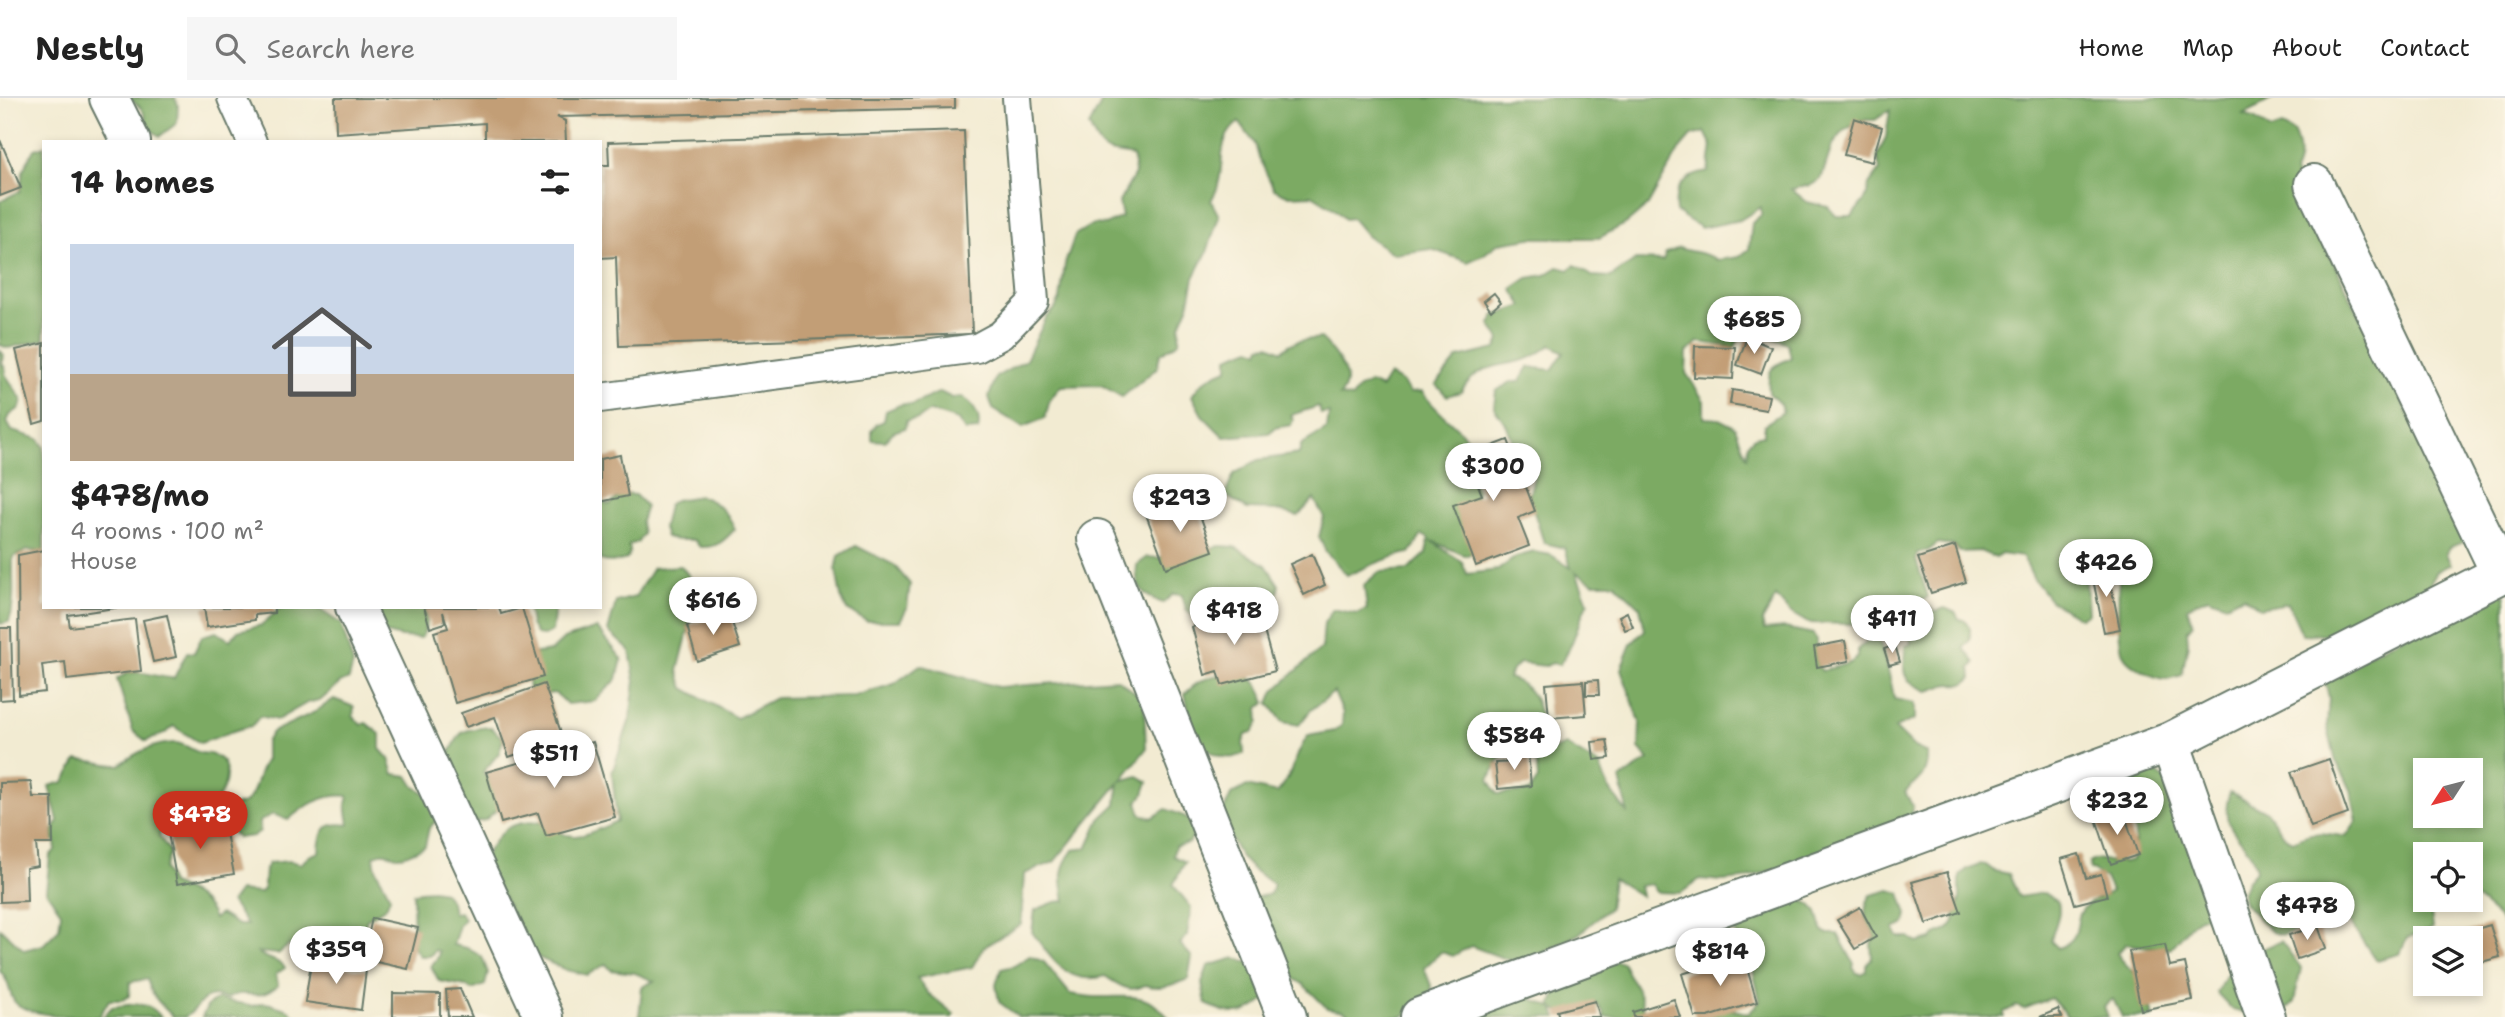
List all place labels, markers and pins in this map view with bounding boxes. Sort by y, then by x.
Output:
pin: $685 [1713,296,1795,356]
pin: $300 [1452,444,1534,503]
pin: $293 [1139,474,1221,534]
pin: $426 [2065,540,2147,599]
pin: $616 [672,578,754,637]
pin: $418 [1193,588,1275,647]
pin: $411 [1851,596,1933,655]
pin: $584 [1473,712,1555,772]
pin: $511 [513,730,595,790]
pin: $232 [2076,778,2158,837]
pin: $478 [159,792,241,851]
pin: $478 [2266,882,2348,942]
pin: $359 [295,926,377,986]
pin: $814 [1679,928,1761,988]

